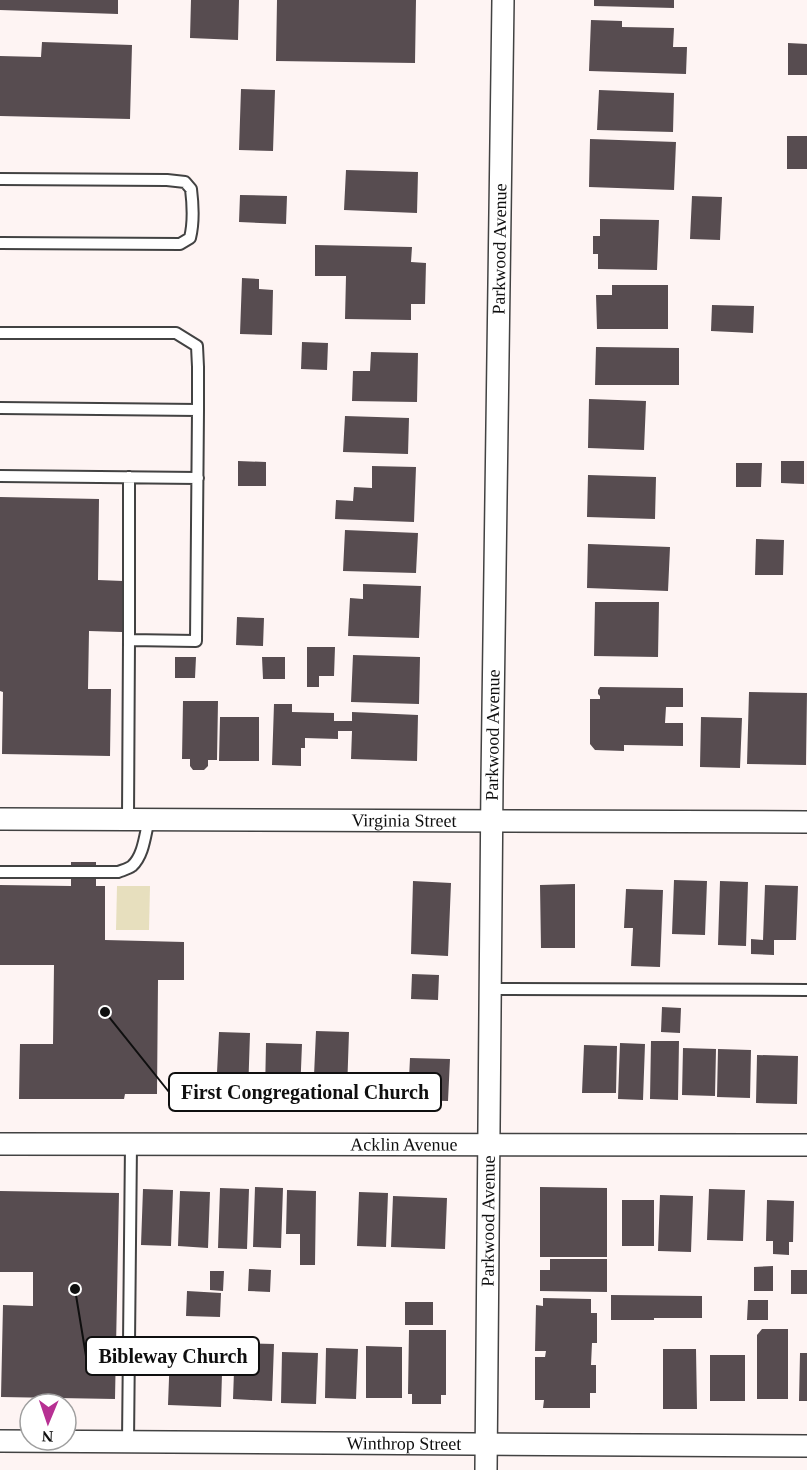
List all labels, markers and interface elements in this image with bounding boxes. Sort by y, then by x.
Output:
street label: Parkwood Avenue [489,183,510,315]
street label: Parkwood Avenue [482,669,504,801]
street label: Virginia Street [351,810,457,831]
callout: First Congregational Church [169,1073,441,1111]
text: First Congregational Church [181,1081,429,1104]
street label: Acklin Avenue [350,1134,458,1155]
street label: Parkwood Avenue [478,1155,499,1287]
callout: Bibleway Church [86,1337,259,1375]
text: Bibleway Church [98,1345,248,1368]
north arrow [18,1392,78,1452]
text: N [41,1428,54,1445]
street label: Winthrop Street [347,1433,461,1454]

